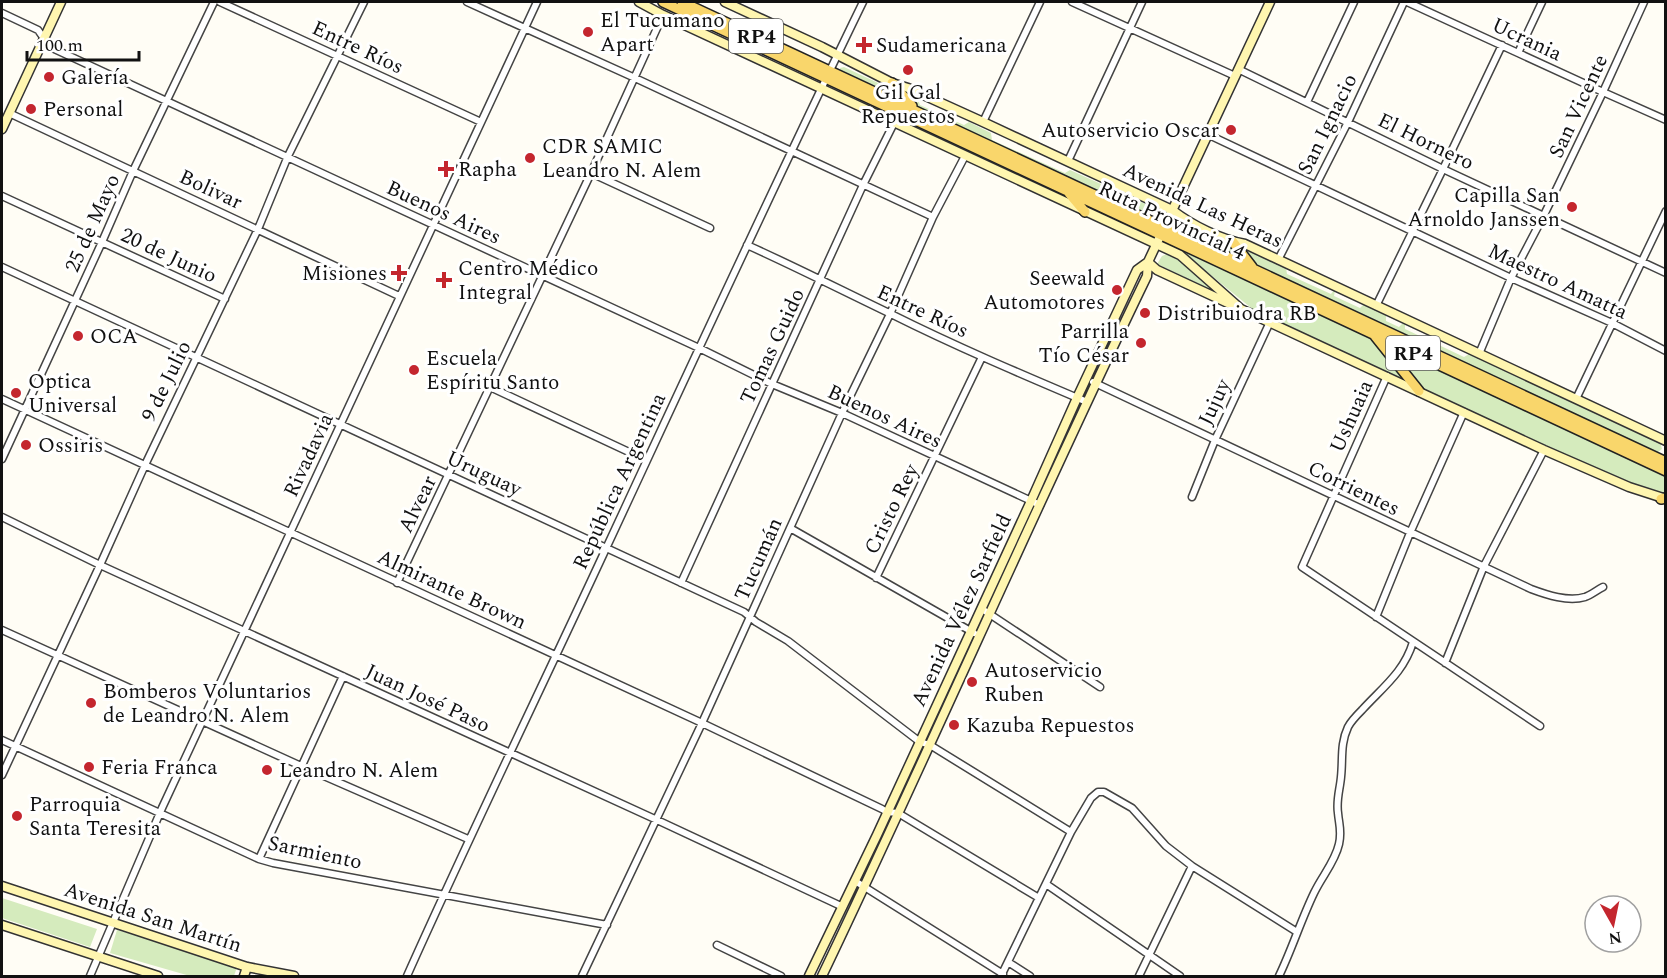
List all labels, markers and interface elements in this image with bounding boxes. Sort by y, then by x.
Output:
place label: El Tucumano Apart [600,5,724,61]
street label: Ucrania [1486,10,1568,70]
street label: Entre Ríos [306,13,409,83]
road number: RP4 [729,19,783,53]
scale bar [27,24,140,62]
marker: El Tucumano Apart [581,25,595,39]
place label: Sudamericana [876,30,1008,62]
text: 100 m [36,32,83,59]
marker: Sudamericana [857,38,871,52]
street label: San Vicente [1541,49,1617,164]
place label: Galería [61,62,130,94]
marker: Gil Gal Repuestos [901,63,915,77]
street label: San Ignacio [1290,68,1366,180]
marker: Galería [42,70,56,84]
place label: Gil Gal Repuestos [861,77,955,133]
place label: Personal [43,94,123,126]
marker: Personal [24,102,38,116]
street label: El Hornero [1372,105,1479,179]
place label: Autoservicio Oscar [1041,115,1219,147]
marker: Autoservicio Oscar [1224,123,1238,137]
place label: CDR SAMIC Leandro N. Alem [542,131,701,187]
marker: CDR SAMIC Leandro N. Alem [523,151,537,165]
place label: Rapha [458,154,517,186]
street label: Avenida Las Heras [1117,155,1288,257]
street label: Bolivar [174,161,248,219]
marker: Rapha [439,162,453,176]
street label: 25 de Mayo [57,169,129,278]
street label: Buenos Aires [381,172,506,254]
street label: Ruta Provincial 4 [1093,173,1251,269]
place label: Capilla San Arnoldo Janssen [1407,180,1560,236]
marker: Capilla San Arnoldo Janssen [1565,200,1579,214]
street label: 20 de Junio [115,220,222,292]
street label: Maestro Amatta [1482,235,1633,329]
place label: Centro Médico Integral [458,253,598,309]
place label: Misiones [302,258,387,290]
place label: Seewald Automotores [983,263,1105,319]
marker: Misiones [392,266,406,280]
marker: Centro Médico Integral [435,271,453,289]
street label: Entre Ríos [871,277,974,347]
street label: Tomas Guido [732,283,814,410]
marker: Seewald Automotores [1110,283,1124,297]
place label: Distribuiodra RB [1157,298,1316,330]
marker: Distribuiodra RB [1138,306,1152,320]
place label: Parrilla Tío César [1039,316,1130,372]
place label: OCA [90,321,138,353]
marker: OCA [71,329,85,343]
street label: 9 de Julio [134,335,200,427]
marker: Parrilla Tío César [1134,336,1148,350]
road number: RP4 [1386,336,1440,370]
place label: Escuela Espíritu Santo [426,343,559,399]
marker: Escuela Espíritu Santo [407,363,421,377]
place label: Optica Universal [28,366,117,422]
street label: Jujuy [1190,373,1240,431]
street label: Ushuaia [1322,374,1382,458]
street label: Buenos Aires [822,376,947,458]
marker: Optica Universal [9,386,23,400]
street label: República Argentina [565,387,675,575]
street label: Rivadavia [275,407,343,503]
place label: Ossiris [38,430,103,462]
marker: Ossiris [19,438,33,452]
street label: Uruguay [440,442,528,506]
street label: Corrientes [1302,453,1405,525]
street label: Cristo Rey [856,458,928,560]
street label: Alvear [390,470,446,539]
street label: Avenida Vélez Sarfield [903,509,1021,712]
street label: Tucumán [726,513,791,606]
street label: Almirante Brown [372,541,532,639]
place label: Autoservicio Ruben [984,655,1102,711]
street label: Juan José Paso [360,656,495,742]
marker: Autoservicio Ruben [965,675,979,689]
place label: Bomberos Voluntarios de Leandro N. Alem [103,676,311,732]
marker: Bomberos Voluntarios de Leandro N. Alem [84,696,98,710]
place label: Kazuba Repuestos [966,710,1135,742]
marker: Kazuba Repuestos [947,718,961,732]
place label: Feria Franca [101,752,218,784]
place label: Leandro N. Alem [279,755,438,787]
marker: Feria Franca [82,760,96,774]
marker: Leandro N. Alem [260,763,274,777]
place label: Parroquia Santa Teresita [29,789,162,845]
marker: Parroquia Santa Teresita [10,809,24,823]
street label: Sarmiento [265,827,365,879]
street label: Avenida San Martín [60,874,246,962]
north arrow [1583,894,1643,954]
text: N [1607,925,1624,951]

